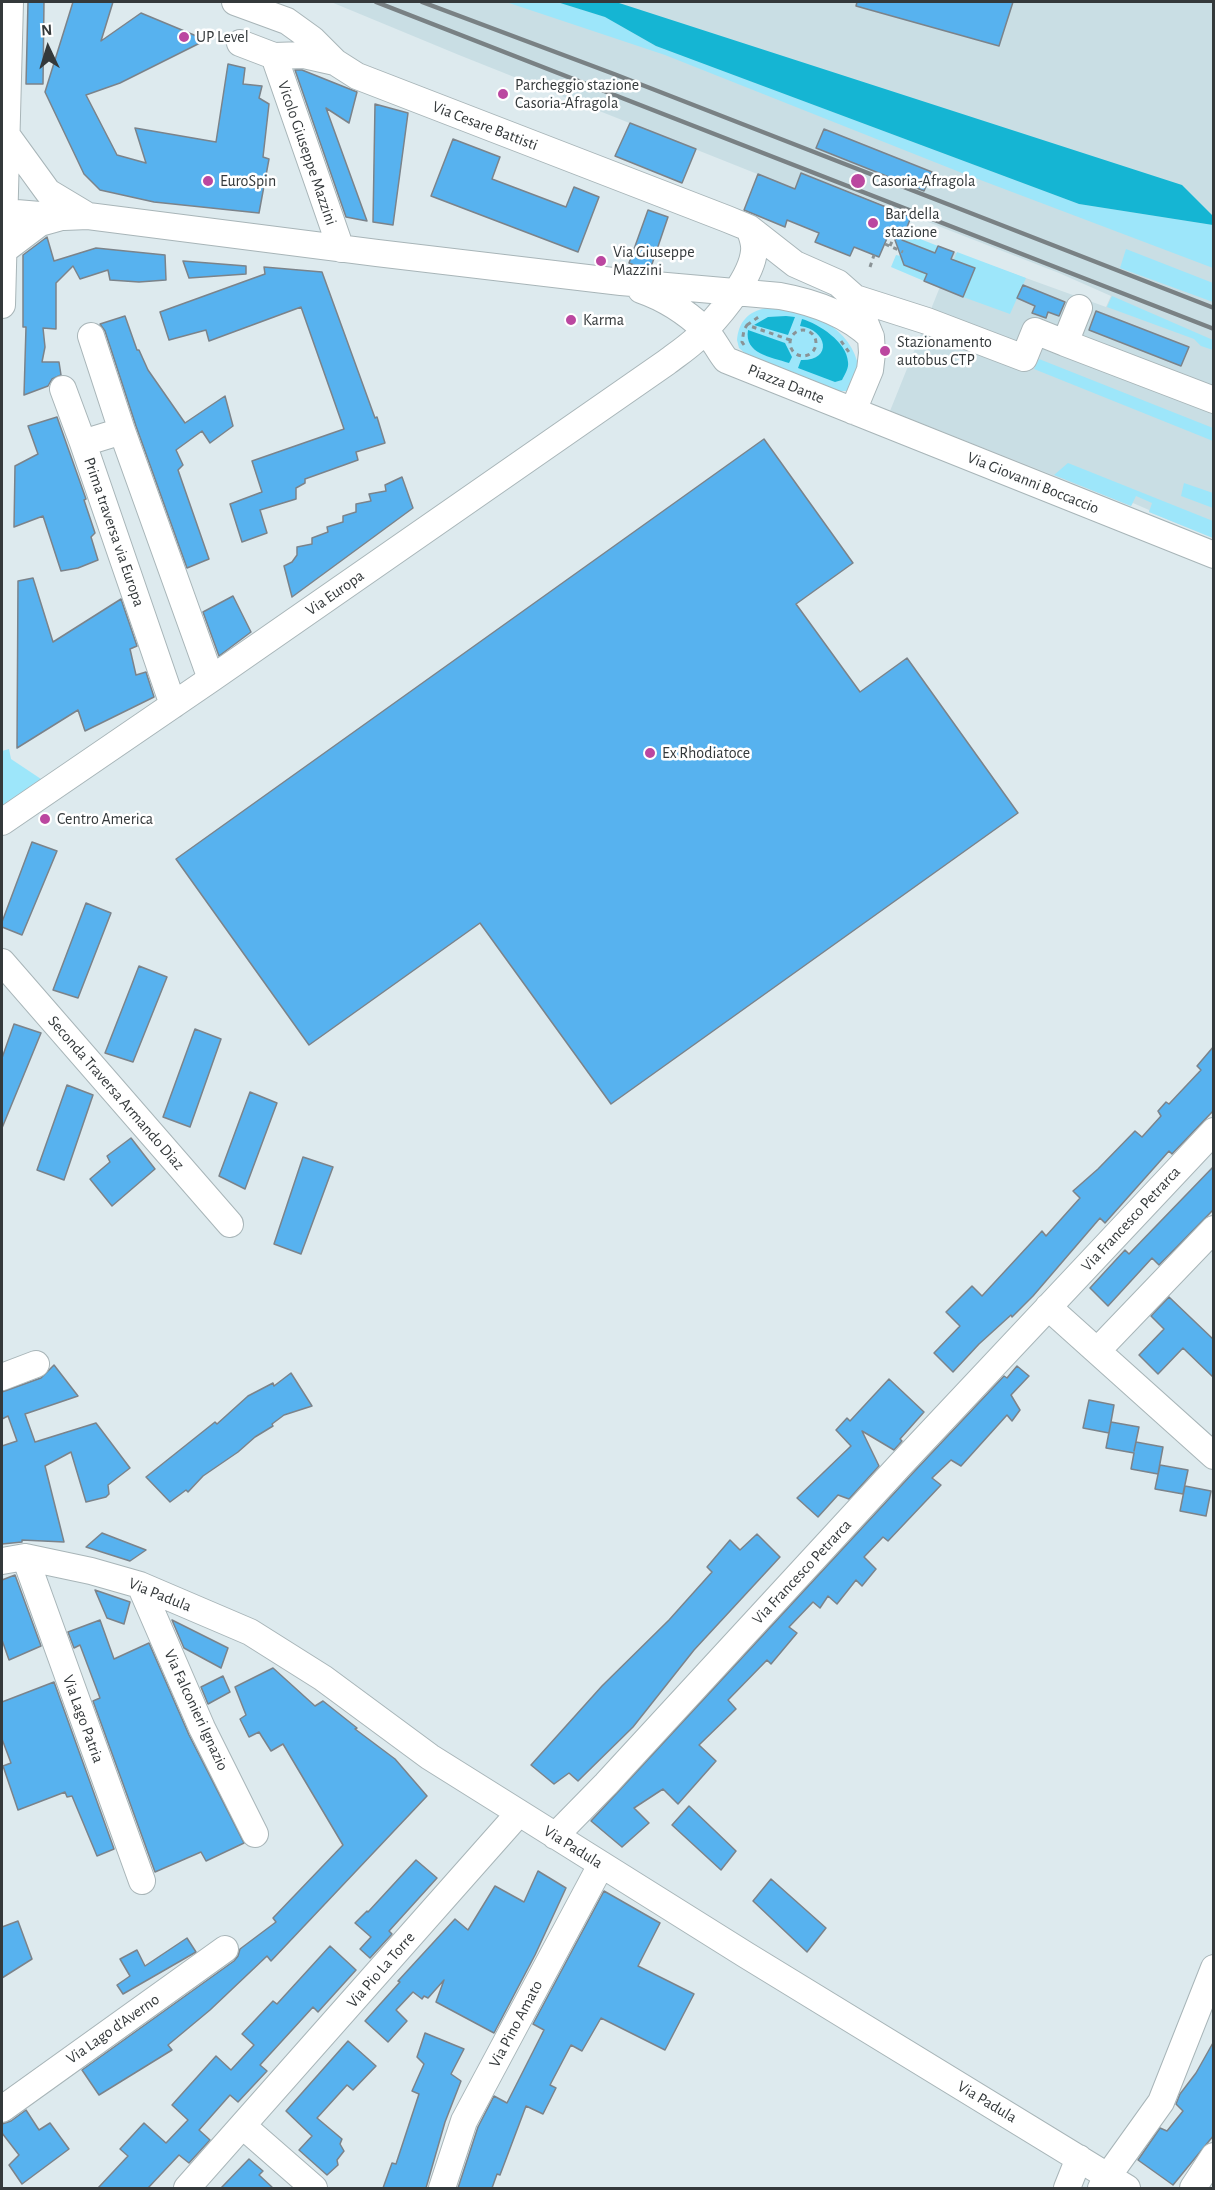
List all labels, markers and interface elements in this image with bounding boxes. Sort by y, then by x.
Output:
north arrow [18,18,78,78]
text: N [41,22,53,38]
place label: UP Level [196,27,249,47]
marker: UP Level [177,30,191,44]
place label: Parcheggio stazione Casoria-Afragola [515,75,639,113]
street label: Vicolo Giuseppe Mazzini [273,78,341,228]
marker: Parcheggio stazione Casoria-Afragola [496,87,510,101]
street label: Via Cesare Battisti [429,97,541,155]
place label: EuroSpin [220,171,276,191]
place label: Casoria-Afragola [872,171,975,191]
marker: Casoria-Afragola [849,172,867,190]
marker: EuroSpin [201,174,215,188]
place label: Bar della stazione [885,204,940,242]
marker: Bar della stazione [866,216,880,230]
place label: Via Giuseppe Mazzini [613,242,695,280]
marker: Via Giuseppe Mazzini [594,254,608,268]
place label: Karma [583,310,624,330]
marker: Karma [564,313,578,327]
place label: Stazionamento autobus CTP [897,332,992,370]
marker: Stazionamento autobus CTP [878,344,892,358]
street label: Piazza Dante [745,360,827,408]
street label: Via Giovanni Boccaccio [964,448,1102,518]
street label: Prima traversa via Europa [79,455,149,609]
street label: Via Europa [302,566,368,620]
place label: Ex Rhodiatoce [662,743,750,763]
marker: Ex Rhodiatoce [643,746,657,760]
place label: Centro America [57,809,153,829]
marker: Centro America [38,812,52,826]
street label: Seconda Traversa Armando Diaz [44,1012,188,1174]
street label: Via Francesco Petrarca [1077,1162,1185,1276]
street label: Via Francesco Petrarca [748,1515,856,1629]
street label: Via Padula [126,1574,194,1616]
street label: Via Falconieri Ignazio [160,1646,232,1774]
street label: Via Lago Patria [58,1672,108,1766]
street label: Via Padula [540,1821,606,1873]
street label: Via Pio La Torre [343,1928,419,2012]
street label: Via Pino Amato [485,1977,547,2071]
street label: Via Lago d'Averno [63,1990,163,2068]
street label: Via Padula [954,2077,1020,2127]

